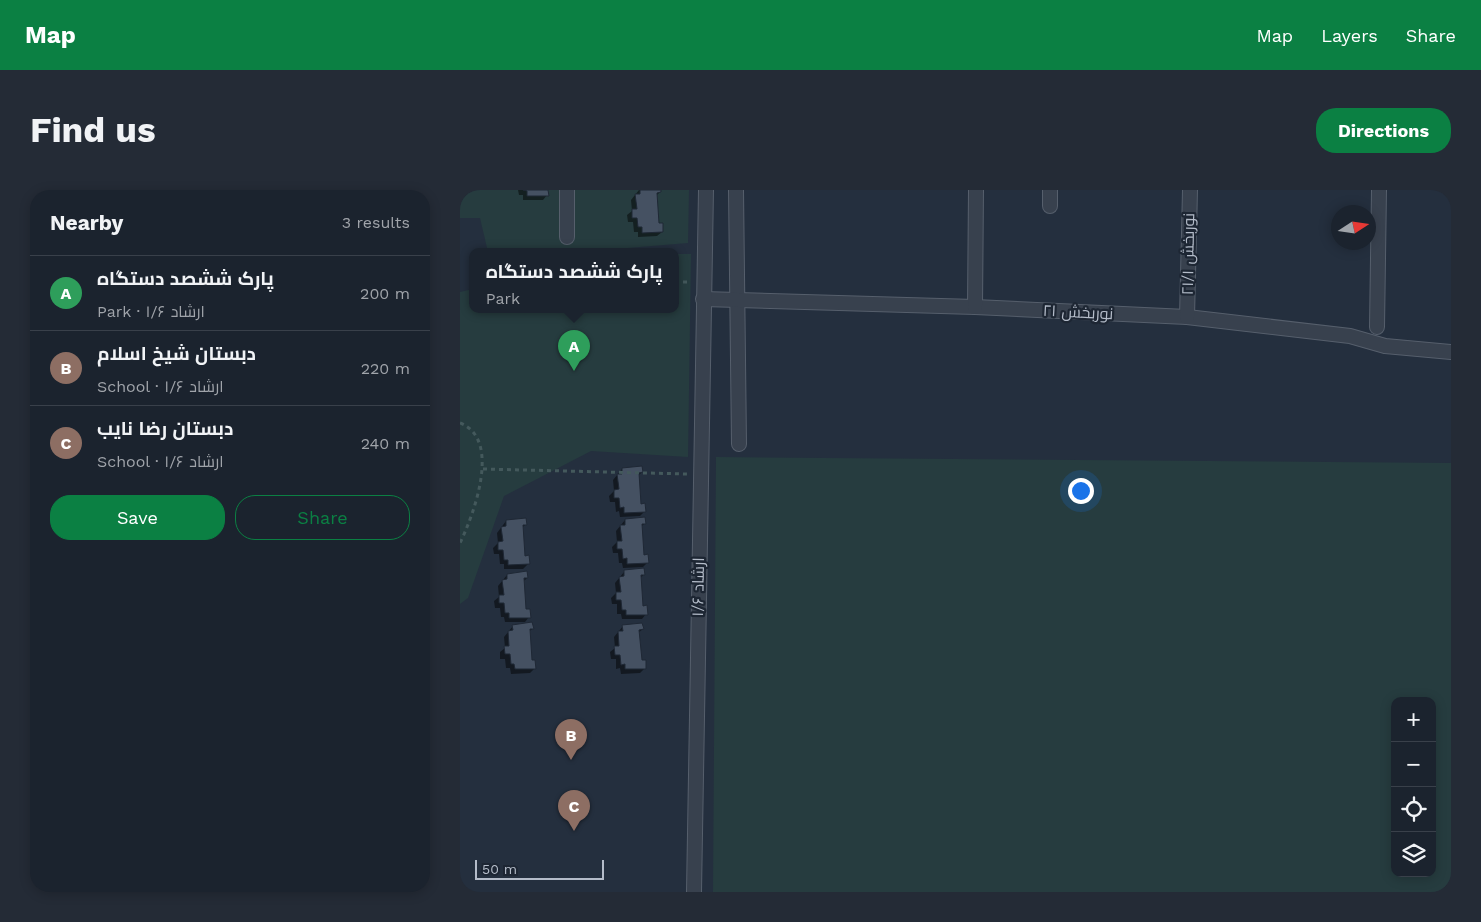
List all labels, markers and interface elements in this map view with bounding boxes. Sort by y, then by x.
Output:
text: Map [25,21,76,49]
text: Map [1256,25,1293,46]
text: Layers [1321,25,1378,46]
text: Share [1406,25,1456,46]
button: Directions [1316,108,1451,153]
text: Find us [30,109,156,151]
north arrow [1331,205,1376,250]
text: Nearby [50,210,123,235]
text: 3 results [342,213,410,232]
street label: نوربخش ۲۱/۱ [1178,213,1199,295]
popup [469,248,679,313]
text: پارک‌ ششصد دستگاه [486,260,662,283]
text: پارک‌ ششصد دستگاه [97,267,274,290]
text: A [61,284,71,303]
text: 200 m [360,284,410,303]
text: Park [486,289,520,308]
street label: نوربخش ۲۱ [1042,301,1114,324]
text: Park · ارشاد ۱/۶ [97,302,205,321]
pin: A [558,330,590,371]
text: دبستان شیخ اسلام [97,342,256,365]
text: B [61,359,71,378]
text: 220 m [361,359,410,378]
text: School · ارشاد ۱/۶ [97,377,223,396]
text: دبستان رضا نایب [97,417,233,440]
text: C [61,434,71,453]
text: 240 m [361,434,410,453]
text: School · ارشاد ۱/۶ [97,452,223,471]
your location [1068,478,1094,504]
button: Save [50,495,225,540]
button: Share [235,495,410,540]
street label: ارشاد ۱/۶ [688,557,708,617]
map controls [1391,697,1436,877]
button: + [1391,697,1436,742]
pin: B [555,719,587,760]
button: − [1391,742,1436,787]
button: locate [1391,787,1436,832]
pin: C [558,790,590,831]
button: layers [1391,832,1436,877]
scale bar [475,857,604,880]
text: 50 m [482,861,517,877]

